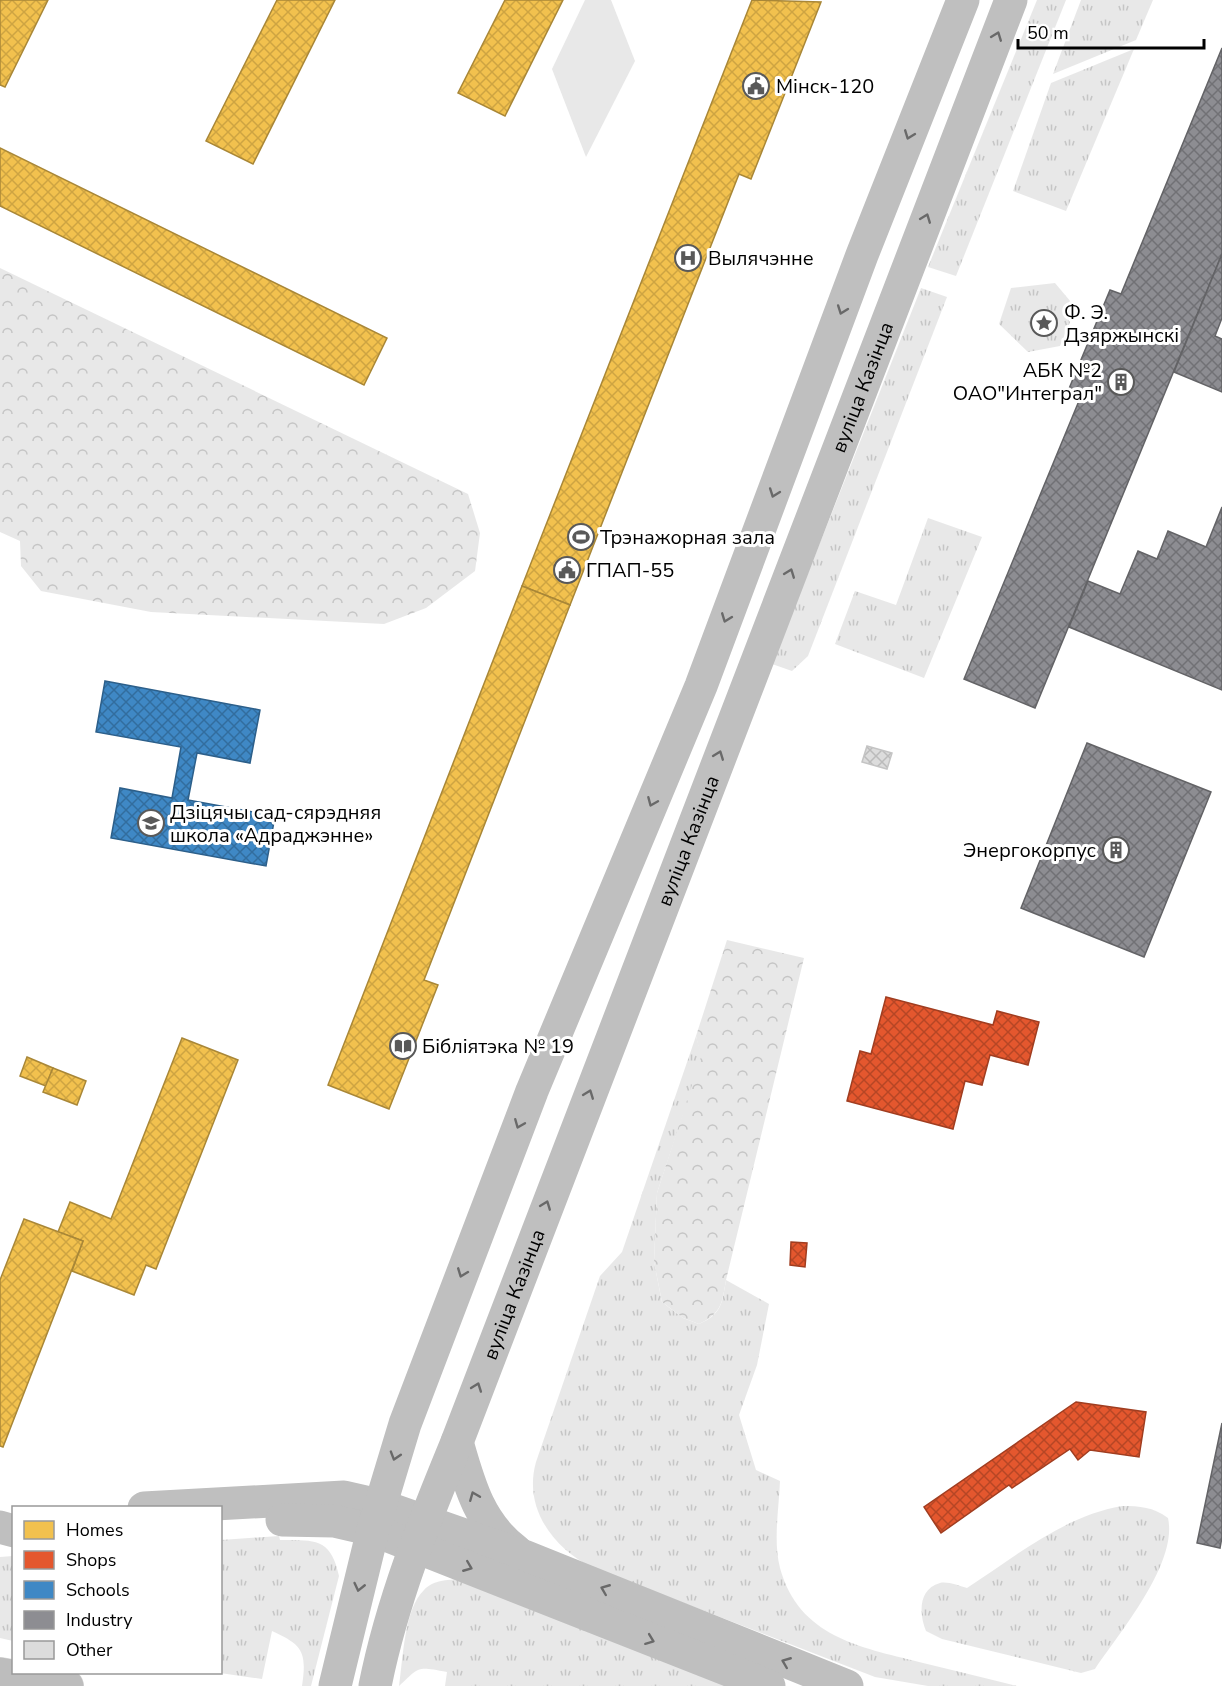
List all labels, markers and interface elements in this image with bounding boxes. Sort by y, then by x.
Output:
scale bar [1018,12,1204,50]
text: 50 m [1027,21,1069,45]
one-way arrow [990,31,1003,42]
public building icon: Мінск-120 [741,71,771,101]
place label: Мінск-120 [776,73,874,100]
one-way arrow [903,129,916,140]
one-way arrow [919,213,932,224]
hospital icon: Вылячэнне [673,243,703,273]
place label: Вылячэнне [708,245,814,272]
place label: Ф. Э. Дзяржынскі [1064,299,1179,349]
one-way arrow [836,304,849,315]
place icon: Ф. Э. Дзяржынскі [1029,308,1059,338]
street label: вуліца Казінца [825,318,900,456]
place label: АБК №2 ОАО"Интеграл" [953,357,1102,407]
building icon: АБК №2 ОАО"Интеграл" [1106,367,1136,397]
one-way arrow [769,487,781,498]
sports icon: Трэнажорная зала [566,522,596,552]
place label: Трэнажорная зала [600,524,775,551]
public building icon: ГПАП-55 [552,555,582,585]
place label: ГПАП-55 [586,557,674,584]
one-way arrow [782,568,795,579]
one-way arrow [721,612,733,623]
one-way arrow [712,750,724,761]
street label: вуліца Казінца [651,771,725,910]
one-way arrow [647,796,659,807]
place label: Дзіцячы сад-сярэдняя школа «Адраджэнне» [170,799,381,849]
school or university icon: Дзіцячы сад-сярэдняя школа «Адраджэнне» [136,808,166,838]
building icon: Энергокорпус [1101,835,1131,865]
place label: Энергокорпус [963,837,1096,864]
library icon: Бібліятэка № 19 [388,1031,418,1061]
place label: Бібліятэка № 19 [422,1033,574,1060]
one-way arrow [582,1089,594,1100]
one-way arrow [514,1118,527,1128]
one-way arrow [539,1200,552,1210]
street label: вуліца Казінца [476,1225,551,1364]
one-way arrow [456,1267,469,1277]
one-way arrow [470,1382,483,1393]
one-way arrow [390,1450,402,1461]
one-way arrow [469,1491,481,1502]
legend [12,1506,222,1674]
text: Homes [66,1518,123,1542]
text: Shops [66,1548,116,1572]
one-way arrow [462,1560,473,1572]
text: Schools [66,1578,130,1602]
one-way arrow [353,1581,366,1591]
one-way arrow [600,1584,611,1596]
text: Industry [66,1608,133,1632]
one-way arrow [644,1632,654,1645]
text: Other [66,1638,113,1662]
one-way arrow [781,1657,792,1669]

